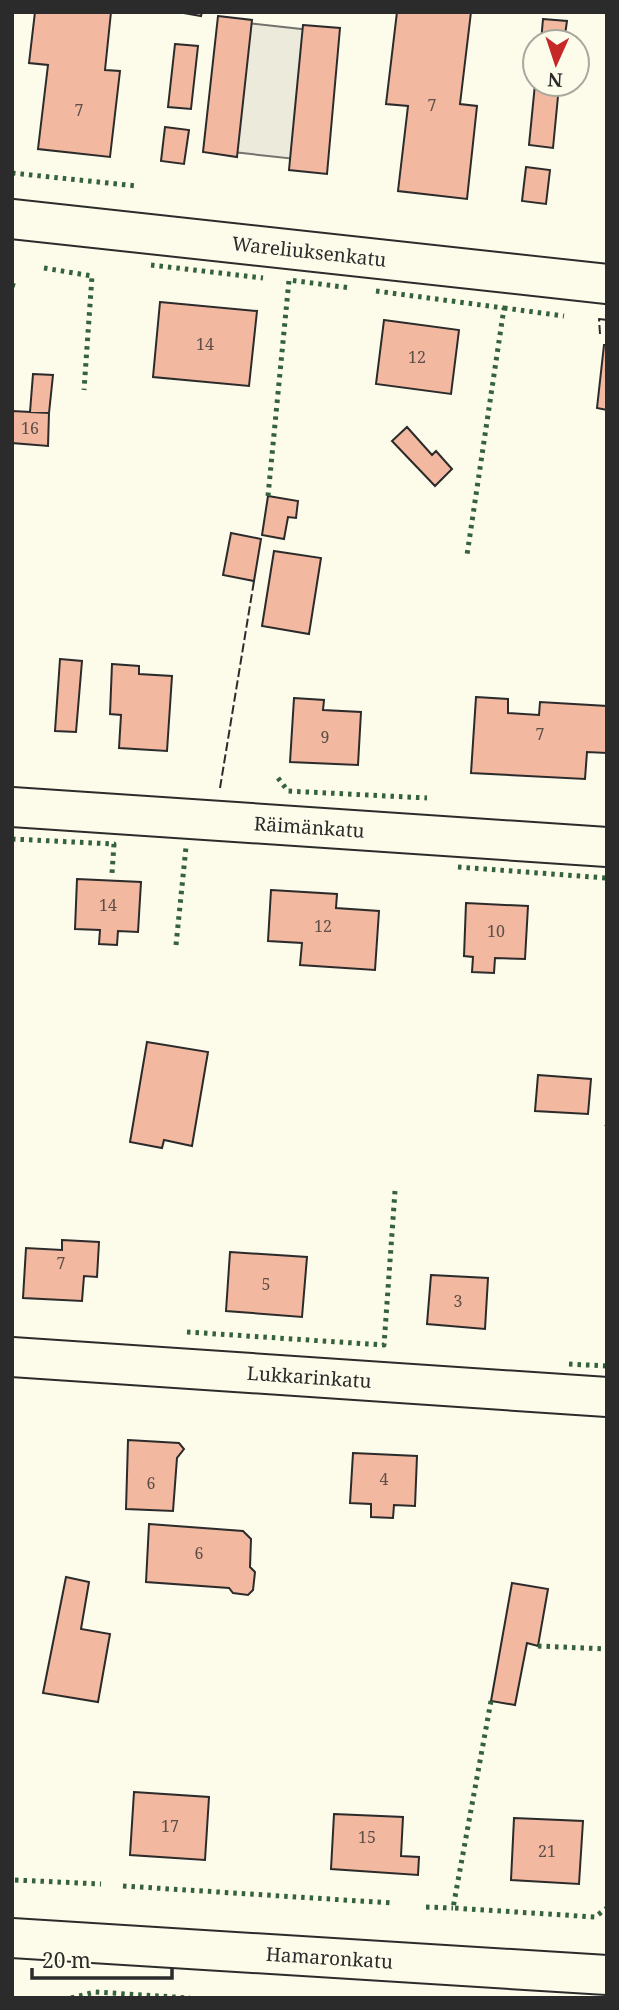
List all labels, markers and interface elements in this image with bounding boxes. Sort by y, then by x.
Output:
north arrow [521,28,591,98]
text: N [547,67,563,93]
house number: 7 [428,94,437,116]
house number: 7 [75,99,84,121]
street label: Wareliuksenkatu [231,230,388,273]
house number: 14 [196,333,214,355]
house number: 12 [408,346,426,368]
house number: 16 [21,417,39,439]
house number: 7 [536,723,545,745]
house number: 9 [321,726,329,748]
street label: Räimänkatu [253,810,365,844]
house number: 14 [99,894,117,916]
house number: 12 [314,915,332,937]
house number: 10 [487,920,505,942]
house number: 7 [57,1252,66,1274]
house number: 5 [262,1273,270,1295]
house number: 3 [454,1290,463,1312]
street label: Lukkarinkatu [246,1360,372,1394]
house number: 4 [380,1468,389,1490]
house number: 6 [147,1472,156,1494]
house number: 6 [195,1542,204,1564]
house number: 17 [161,1815,179,1837]
house number: 15 [358,1826,376,1848]
house number: 21 [538,1840,556,1862]
scale bar [32,1937,172,1981]
street label: Hamaronkatu [265,1941,394,1975]
text: 20 m [42,1946,91,1974]

